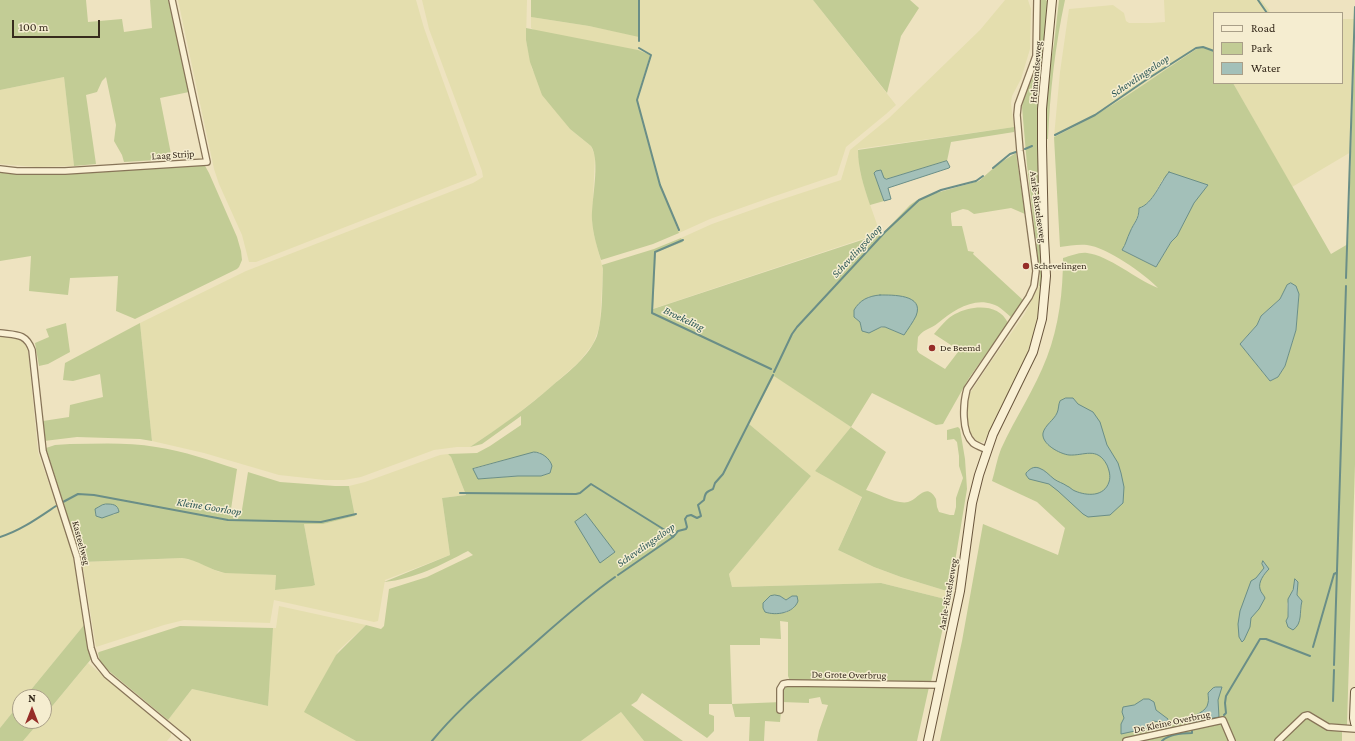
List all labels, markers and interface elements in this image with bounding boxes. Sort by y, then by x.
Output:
scale bar [14,12,102,38]
legend [1213,12,1343,84]
text: 100 m [19,20,48,34]
text: Road [1251,21,1275,35]
street label: Helmondseweg [1027,41,1045,103]
text: Park [1251,41,1272,55]
water label: Schevelingseloop [1108,51,1172,101]
text: Water [1251,61,1280,75]
street label: Laag Strijp [151,148,195,162]
street label: Aarle-Rixtelseweg [1027,170,1049,244]
water label: Schevelingseloop [829,222,885,280]
place label: Schevelingen [1034,260,1087,272]
marker: Schevelingen [1021,261,1031,271]
water label: Broekeling [661,304,707,334]
place label: De Beemd [940,342,980,354]
marker: De Beemd [927,343,937,353]
water label: Kleine Goorloop [176,495,242,519]
street label: Kasteelweg [69,520,93,566]
water label: Schevelingseloop [614,520,678,570]
street label: Aarle-Rixtelseweg [936,557,960,631]
street label: De Grote Overbrug [811,668,887,682]
north arrow [12,689,52,729]
text: N [28,692,36,704]
street label: De Kleine Overbrug [1133,708,1211,736]

